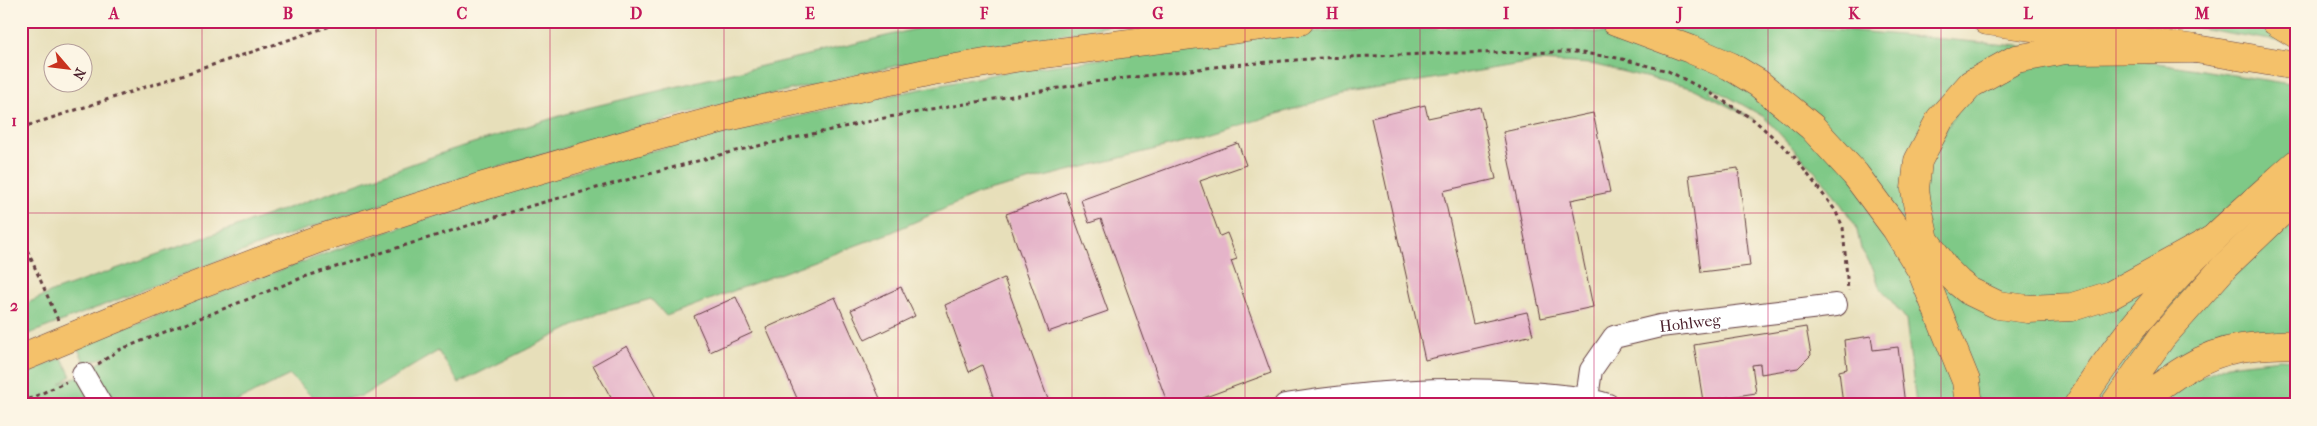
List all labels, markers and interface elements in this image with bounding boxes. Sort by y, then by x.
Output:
text: A [108,4,120,23]
text: B [283,4,293,23]
text: C [457,4,468,23]
text: D [630,4,642,23]
text: E [805,4,815,23]
text: F [979,4,989,23]
text: G [1152,4,1164,23]
text: H [1326,4,1339,23]
text: I [1503,4,1510,23]
text: J [1675,4,1683,24]
text: K [1848,4,1861,23]
text: L [2023,4,2033,23]
text: M [2194,4,2210,23]
north arrow [42,42,92,92]
text: N [69,65,89,83]
text: 1 [11,111,17,130]
text: 2 [10,296,18,315]
street label: Hohlweg [1658,309,1722,336]

